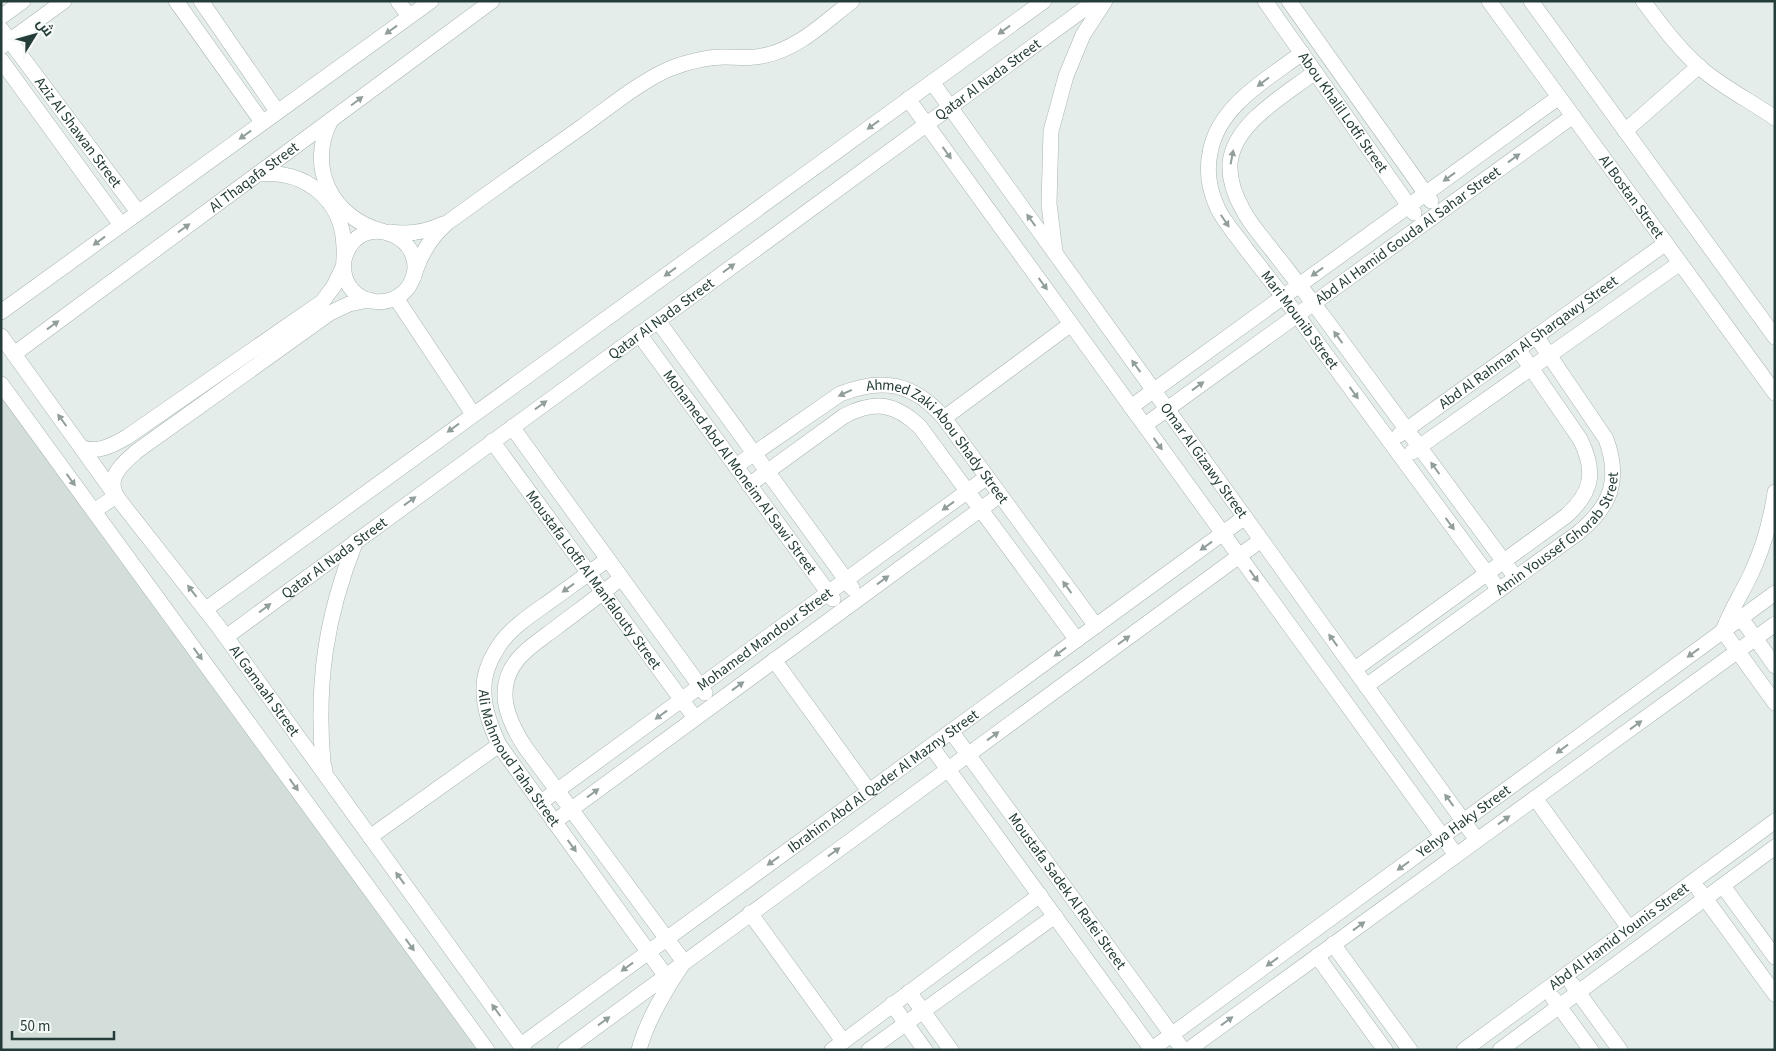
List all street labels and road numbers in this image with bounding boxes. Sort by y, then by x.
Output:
street label: Qatar Al Nada Street [930,34,1045,125]
street label: Abou Khalil Lotfi Street [1293,48,1393,177]
street label: Aziz Al Shawan Street [30,73,127,192]
street label: Al Thaqafa Street [204,137,303,217]
street label: Al Bostan Street [1594,150,1669,243]
street label: Abd Al Hamid Gouda Al Sahar Street [1311,161,1505,310]
street label: Mari Mounib Street [1256,266,1344,374]
street label: Abd Al Rahman Al Sharqawy Street [1434,270,1622,414]
street label: Qatar Al Nada Street [604,273,718,365]
street label: Mohamed Abd Al Moneim Al Sawi Street [658,366,822,578]
street label: Ahmed Zaki Abou Shady Street [865,374,1014,508]
street label: Omar Al Gizawy Street [1155,398,1253,523]
street label: Amin Youssef Ghorab Street [1491,472,1623,600]
street label: Moustafa Lotfi Al Manfalouty Street [521,486,666,674]
street label: Qatar Al Nada Street [277,512,391,604]
street label: Mohamed Mandour Street [692,583,837,696]
street label: Al Gamaah Street [224,641,305,741]
street label: Ali Mahmoud Taha Street [473,689,565,831]
street label: Ibrahim Abd Al Qader Al Mazny Street [783,704,983,858]
street label: Yehya Haky Street [1411,779,1515,863]
street label: Moustafa Sadek Al Rafei Street [1003,808,1132,974]
street label: Abd Al Hamid Younis Street [1544,878,1693,995]

